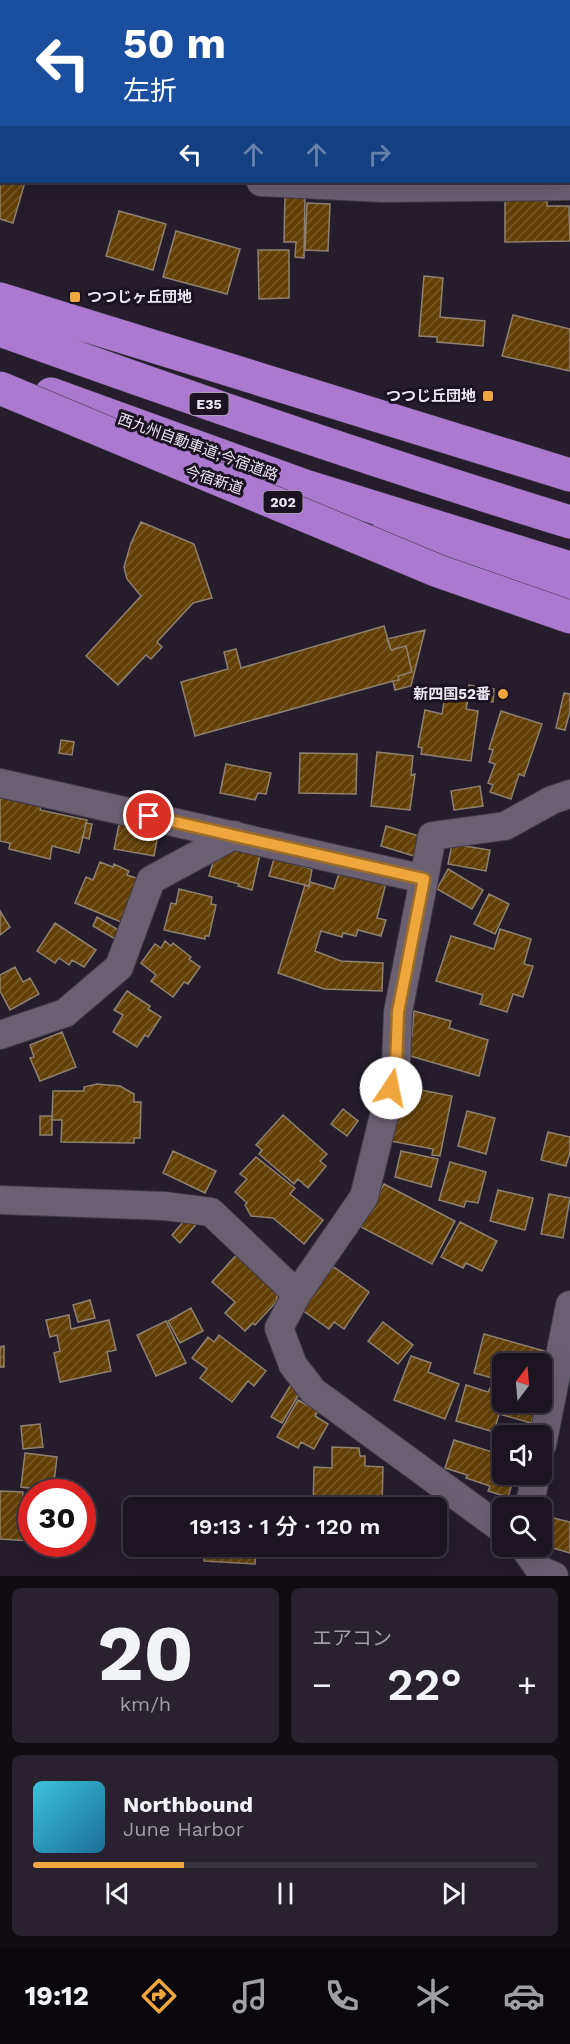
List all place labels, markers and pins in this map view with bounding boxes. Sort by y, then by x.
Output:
place label: つつじヶ丘団地 [87,288,192,306]
marker: つつじヶ丘団地 [68,290,82,304]
place label: つつじ丘団地 [386,387,476,405]
marker: つつじ丘団地 [481,389,495,403]
place label: 新四国52番 [413,685,491,703]
marker: 新四国52番 [496,687,510,701]
pin [123,790,174,841]

